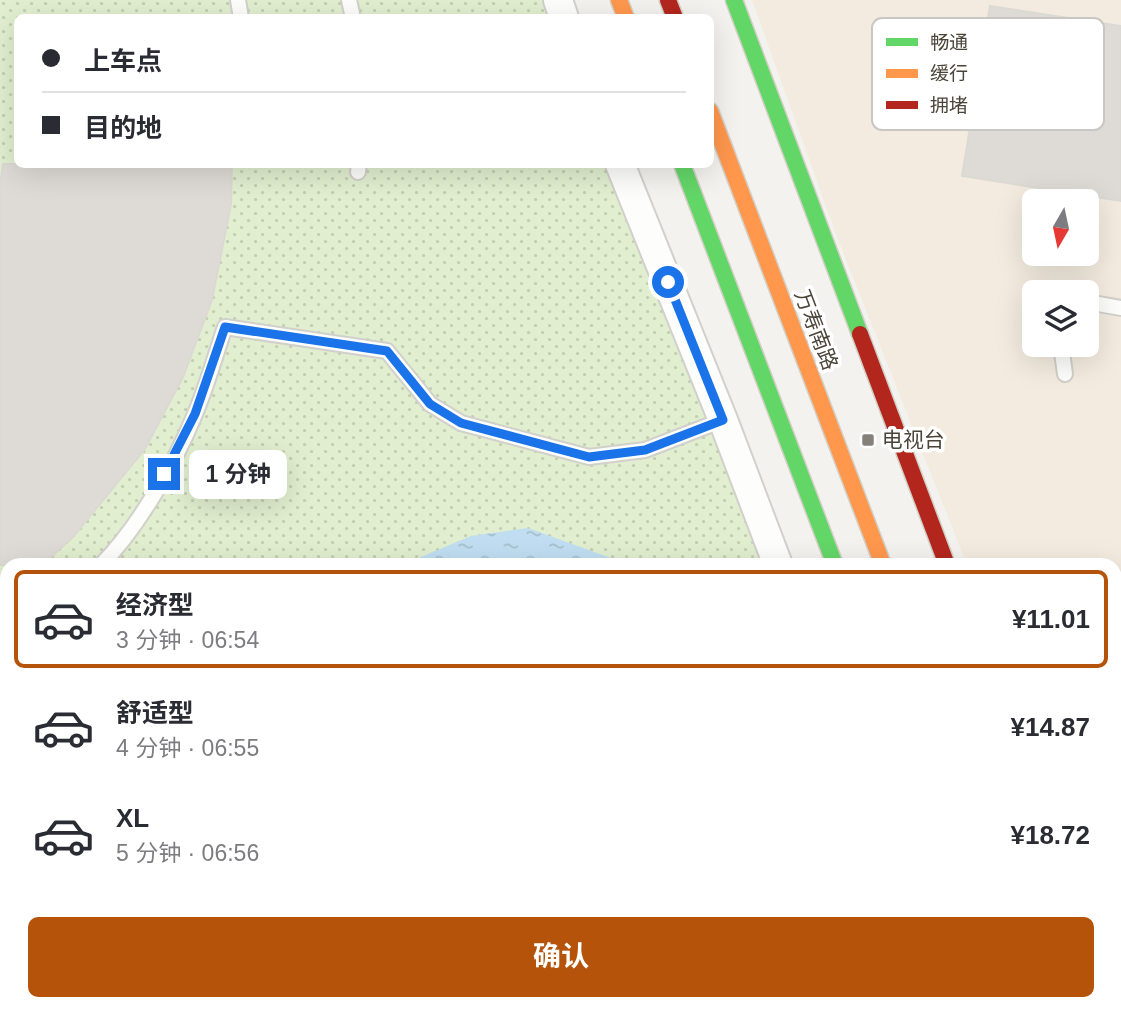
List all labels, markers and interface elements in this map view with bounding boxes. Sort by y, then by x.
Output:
legend [872,18,1104,130]
text: 畅通 [930,32,968,53]
text: 上车点 [84,46,162,76]
text: 缓行 [930,63,968,84]
text: 拥堵 [930,95,968,116]
text: 目的地 [84,113,162,143]
north arrow [1022,189,1099,266]
map controls [1022,189,1099,357]
route start [652,266,684,298]
button: layers [1022,280,1099,357]
street label: 万寿南路 [791,286,842,373]
place label: 电视台 [882,428,945,451]
marker: 电视台 [860,432,876,448]
callout: 1 分钟 [188,449,286,498]
route end [148,458,180,490]
text: 1 分钟 [205,461,271,487]
icon: car [32,588,95,651]
text: 经济型 [116,590,194,620]
text: ¥11.01 [1012,604,1090,634]
text: 3 分钟 · 06:54 [116,627,259,653]
icon: car [32,696,95,759]
text: 舒适型 [116,698,194,728]
text: ¥14.87 [1010,712,1090,742]
text: 4 分钟 · 06:55 [116,735,259,761]
text: XL [116,803,149,833]
icon: car [32,804,95,867]
text: ¥18.72 [1010,820,1090,850]
text: 5 分钟 · 06:56 [116,840,259,866]
button: 确认 [28,917,1094,997]

